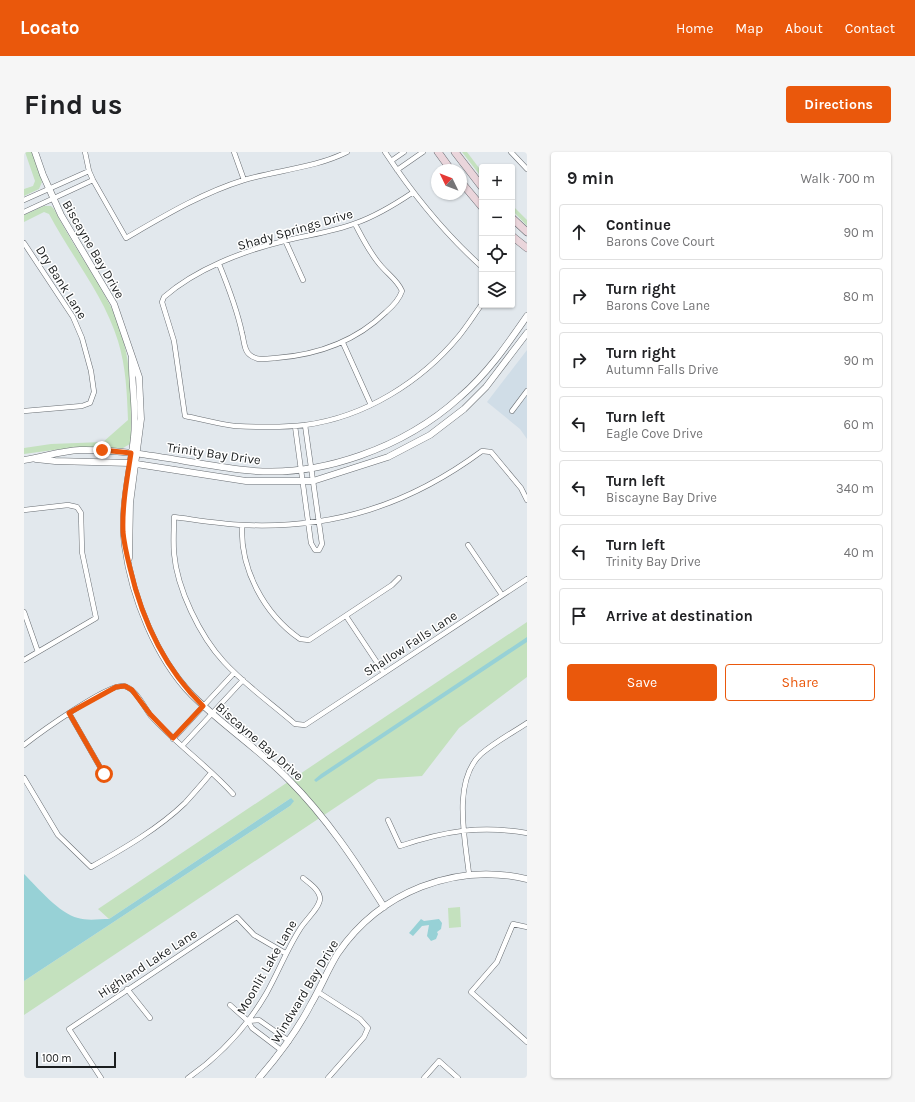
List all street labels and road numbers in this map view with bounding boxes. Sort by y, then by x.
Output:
street label: Biscayne Bay Drive [59,197,128,301]
street label: Shady Springs Drive [236,206,355,253]
street label: Dry Bank Lane [33,243,90,322]
street label: Trinity Bay Drive [166,439,262,468]
street label: Shallow Falls Lane [361,607,460,679]
street label: Biscayne Bay Drive [213,699,307,784]
street label: Moonlit Lake Lane [233,917,300,1017]
street label: Highland Lake Lane [95,926,200,1001]
street label: Windward Bay Drive [268,937,341,1046]

